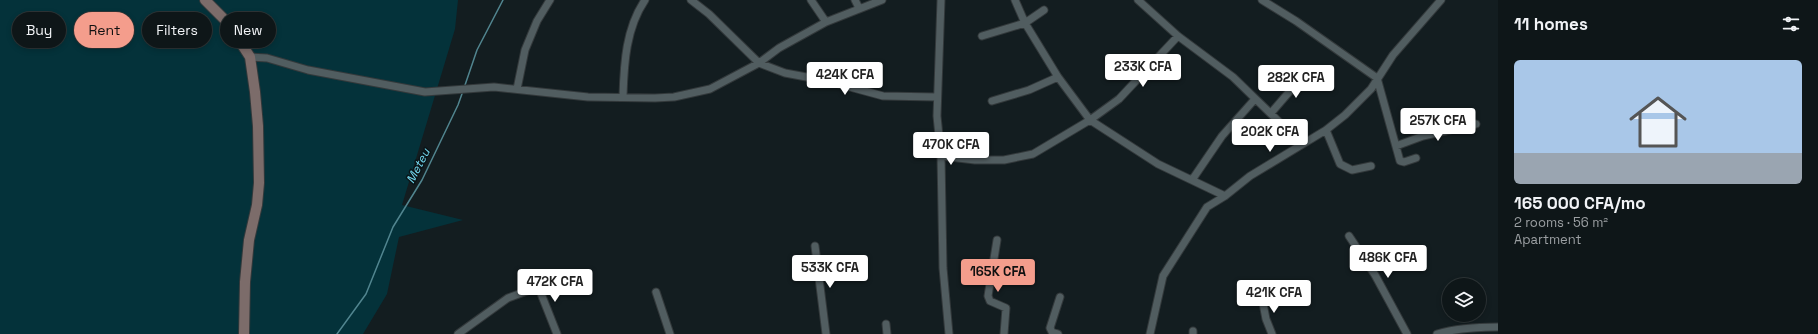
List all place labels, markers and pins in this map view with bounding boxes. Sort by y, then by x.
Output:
pin: 233K CFA [1102,54,1184,88]
pin: 424K CFA [804,62,886,96]
pin: 282K CFA [1255,65,1337,99]
pin: 257K CFA [1397,108,1479,142]
pin: 202K CFA [1229,119,1311,153]
pin: 470K CFA [910,132,992,166]
pin: 486K CFA [1347,245,1429,279]
pin: 533K CFA [789,255,871,289]
pin: 165K CFA [957,259,1039,293]
pin: 472K CFA [514,269,596,303]
pin: 421K CFA [1233,280,1315,314]

